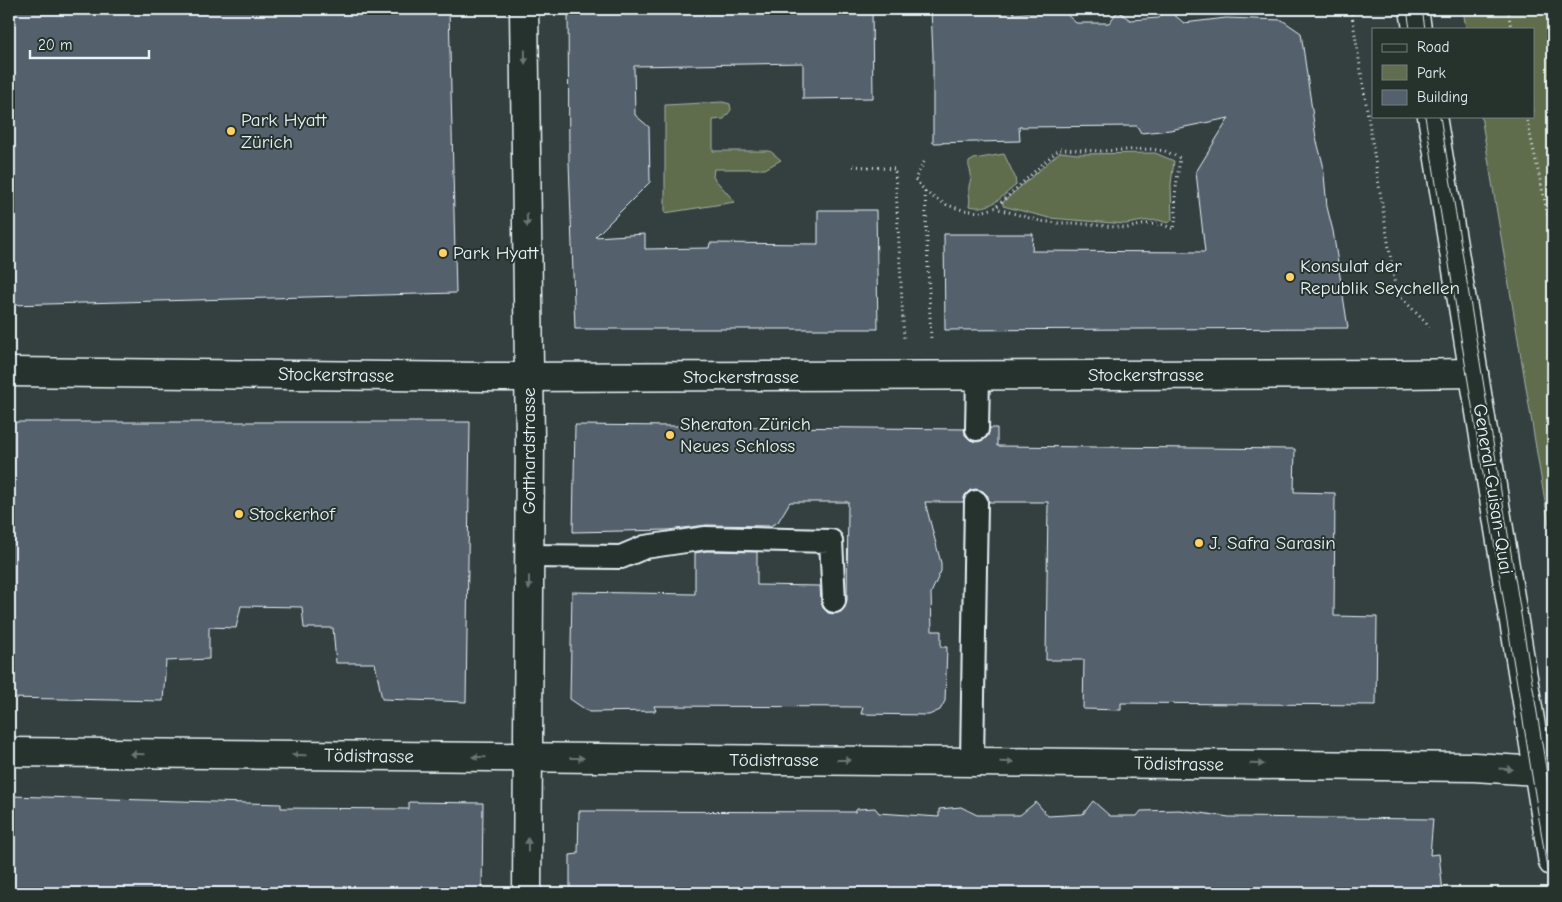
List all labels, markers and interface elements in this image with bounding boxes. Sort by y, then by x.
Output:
scale bar [30,28,149,60]
legend [1372,28,1534,118]
text: 20 m [38,36,72,54]
text: Road [1417,38,1449,56]
one-way arrow [521,50,529,66]
text: Park [1417,64,1446,82]
text: Building [1417,88,1468,106]
place label: Park Hyatt Zürich [241,109,327,153]
marker: Park Hyatt Zürich [225,125,237,137]
one-way arrow [523,212,531,228]
place label: Park Hyatt [453,242,539,264]
marker: Park Hyatt [437,247,449,259]
place label: Konsulat der Republik Seychellen [1300,255,1460,299]
marker: Konsulat der Republik Seychellen [1284,271,1296,283]
street label: Stockerstrasse [278,363,394,387]
street label: Stockerstrasse [1088,364,1204,386]
street label: Stockerstrasse [683,366,799,388]
street label: Gotthardstrasse [518,388,540,514]
street label: General-Guisan-Quai [1469,402,1517,576]
place label: Sheraton Zürich Neues Schloss [680,413,811,457]
marker: Sheraton Zürich Neues Schloss [664,429,676,441]
place label: Stockerhof [249,503,337,525]
marker: Stockerhof [233,508,245,520]
place label: J. Safra Sarasin [1209,532,1336,554]
marker: J. Safra Sarasin [1193,537,1205,549]
one-way arrow [525,575,533,591]
street label: Tödistrasse [324,744,414,768]
one-way arrow [129,749,145,757]
street label: Tödistrasse [729,749,819,771]
one-way arrow [291,751,307,759]
street label: Tödistrasse [1134,752,1224,776]
one-way arrow [471,753,487,761]
one-way arrow [569,754,585,762]
one-way arrow [837,757,853,765]
one-way arrow [999,758,1015,766]
one-way arrow [1249,760,1265,768]
one-way arrow [1499,765,1515,773]
one-way arrow [524,836,532,852]

